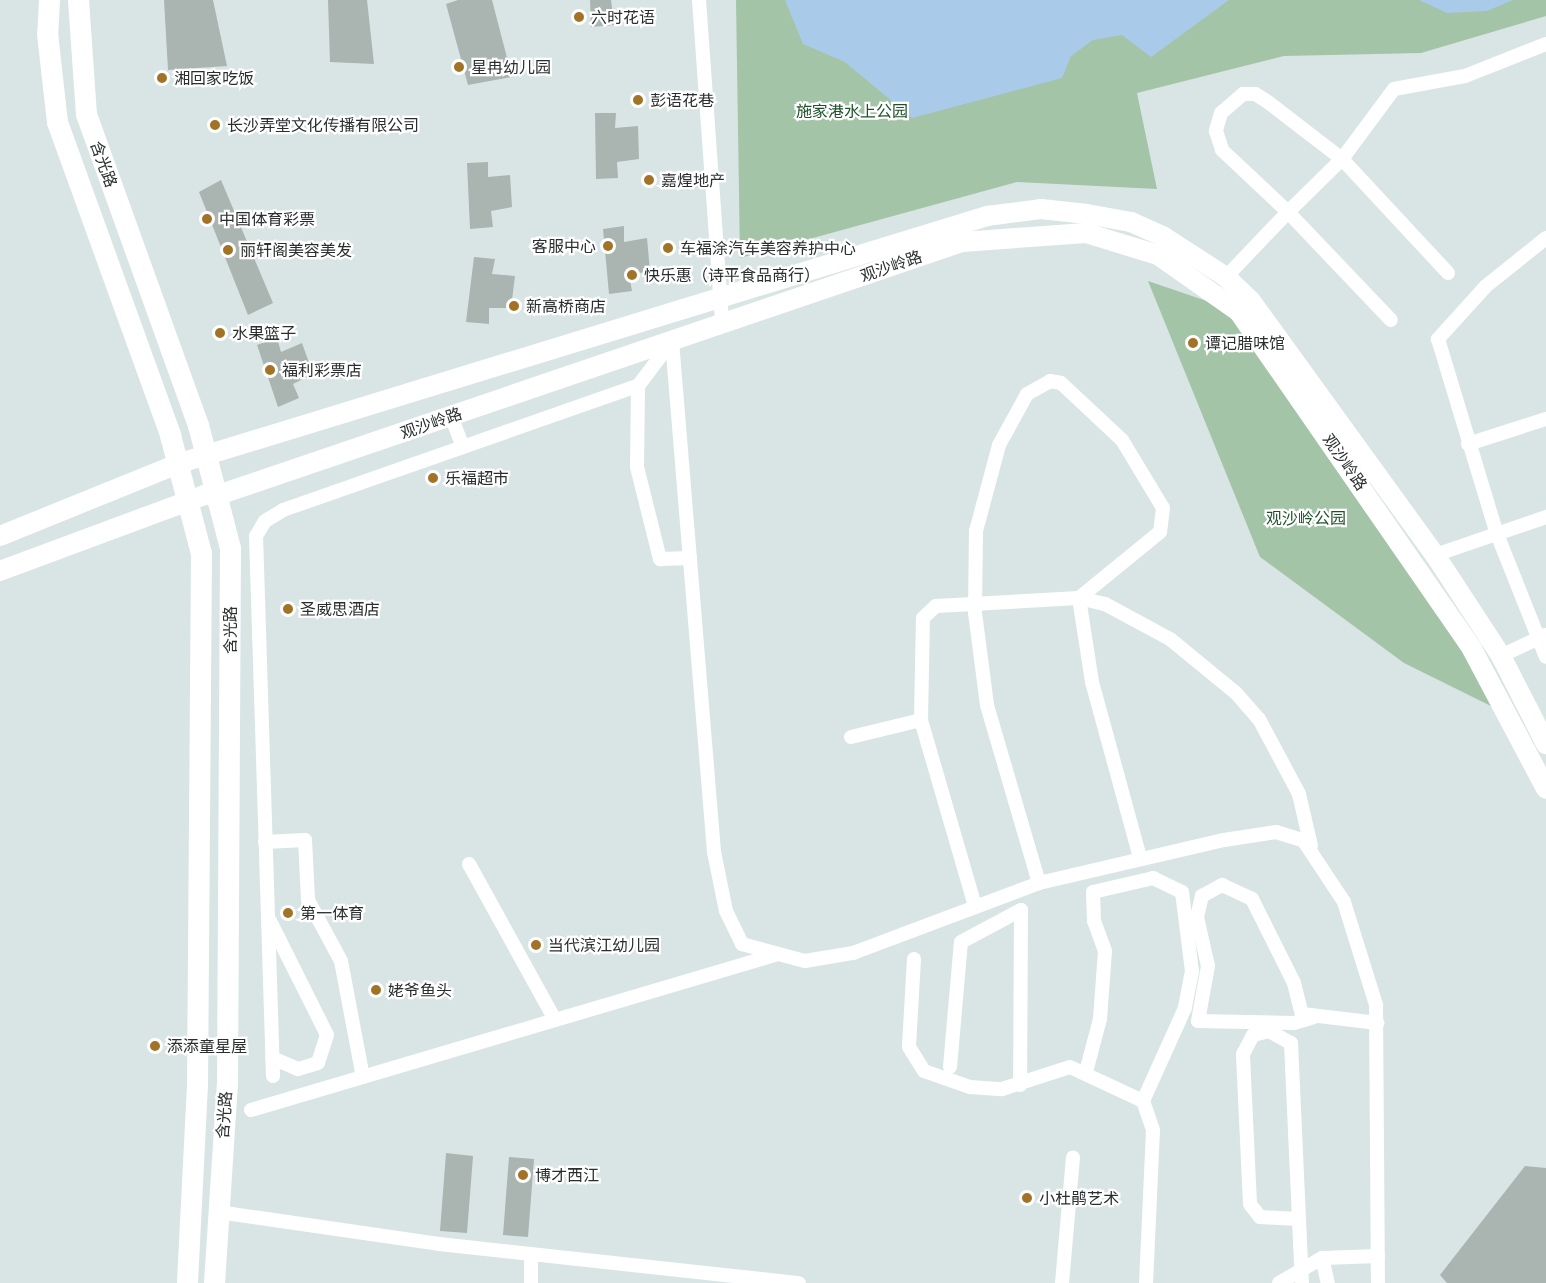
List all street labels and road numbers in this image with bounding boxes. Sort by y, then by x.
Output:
street label: 含光路 [87,138,121,190]
street label: 观沙岭路 [858,247,924,285]
street label: 观沙岭路 [398,404,464,442]
street label: 观沙岭路 [1319,430,1371,494]
street label: 含光路 [220,606,240,654]
street label: 含光路 [213,1090,235,1140]

